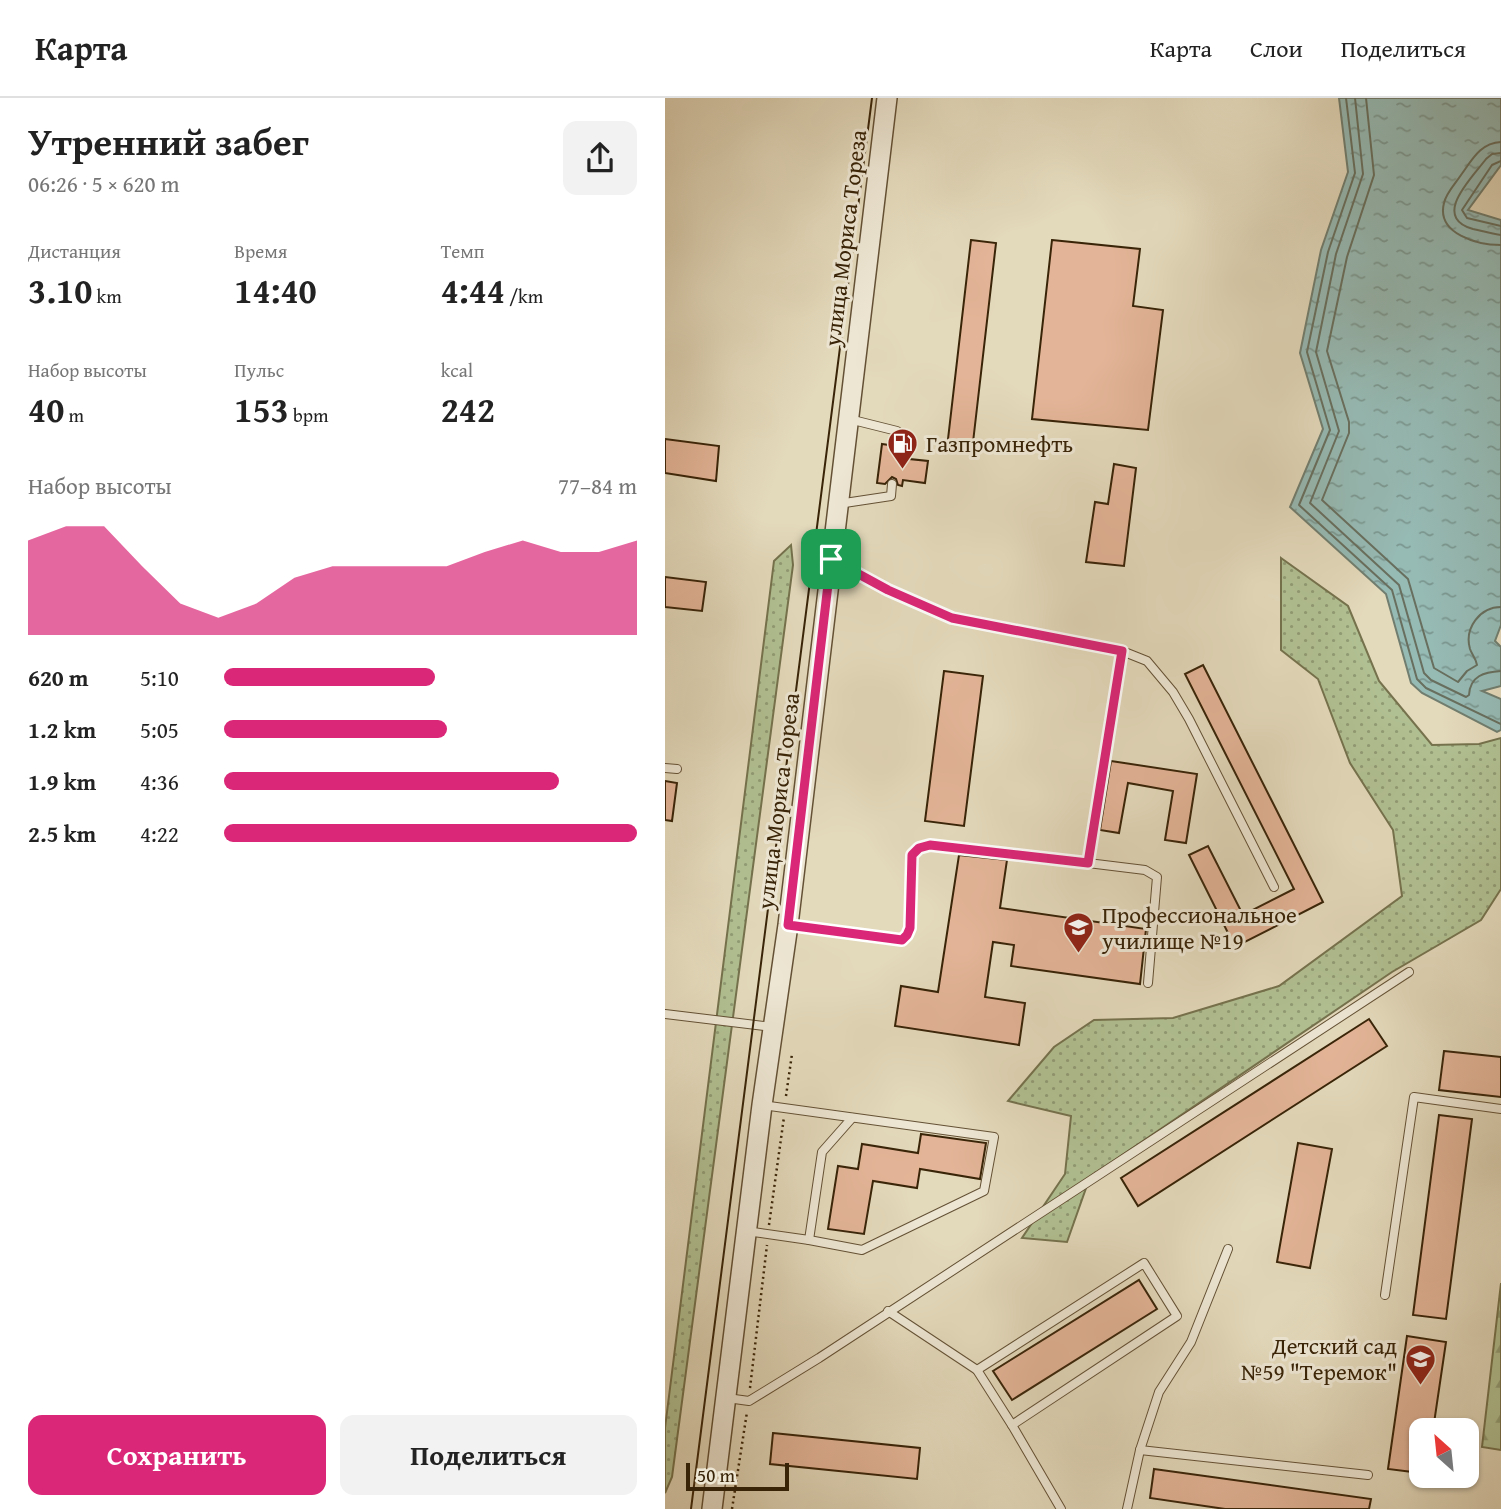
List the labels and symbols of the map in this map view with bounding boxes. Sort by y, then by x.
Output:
street label: улица Мориса Тореза [815,128,874,349]
fuel station icon: Газпромнефть [886,427,920,471]
place label: Газпромнефть [926,427,1073,460]
pin [801,529,861,589]
street label: улица Мориса Тореза [748,691,807,912]
place label: Профессиональное училище №19 [1101,898,1297,957]
school or university icon: Профессиональное училище №19 [1062,911,1096,955]
place label: Детский сад №59 "Теремок" [1241,1329,1397,1388]
school or university icon: Детский сад №59 "Теремок" [1403,1342,1437,1386]
north arrow [1409,1418,1479,1488]
scale bar [686,1460,789,1492]

